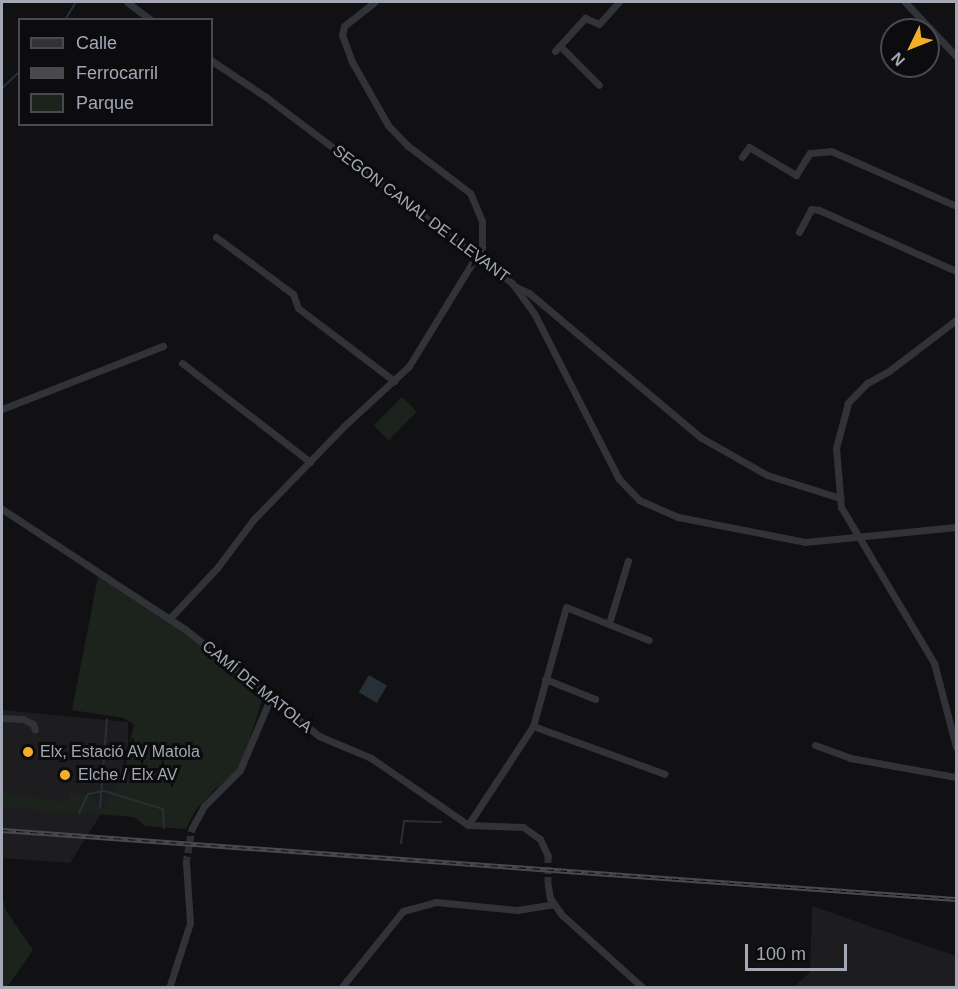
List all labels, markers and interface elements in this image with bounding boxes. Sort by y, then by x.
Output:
legend [18,18,213,126]
north arrow [880,18,940,78]
text: Calle [76,33,117,53]
text: N [888,49,908,69]
text: Ferrocarril [76,63,158,83]
text: Parque [76,93,134,113]
street label: SEGON CANAL DE LLEVANT [329,141,513,287]
street label: CAMÍ DE MATOLA [198,637,316,737]
place label: Elx, Estació AV Matola [40,742,201,762]
marker: Elx, Estació AV Matola [21,745,35,759]
place label: Elche / Elx AV [78,765,178,785]
marker: Elche / Elx AV [56,766,74,784]
scale bar [748,932,850,970]
text: 100 m [756,944,806,964]

